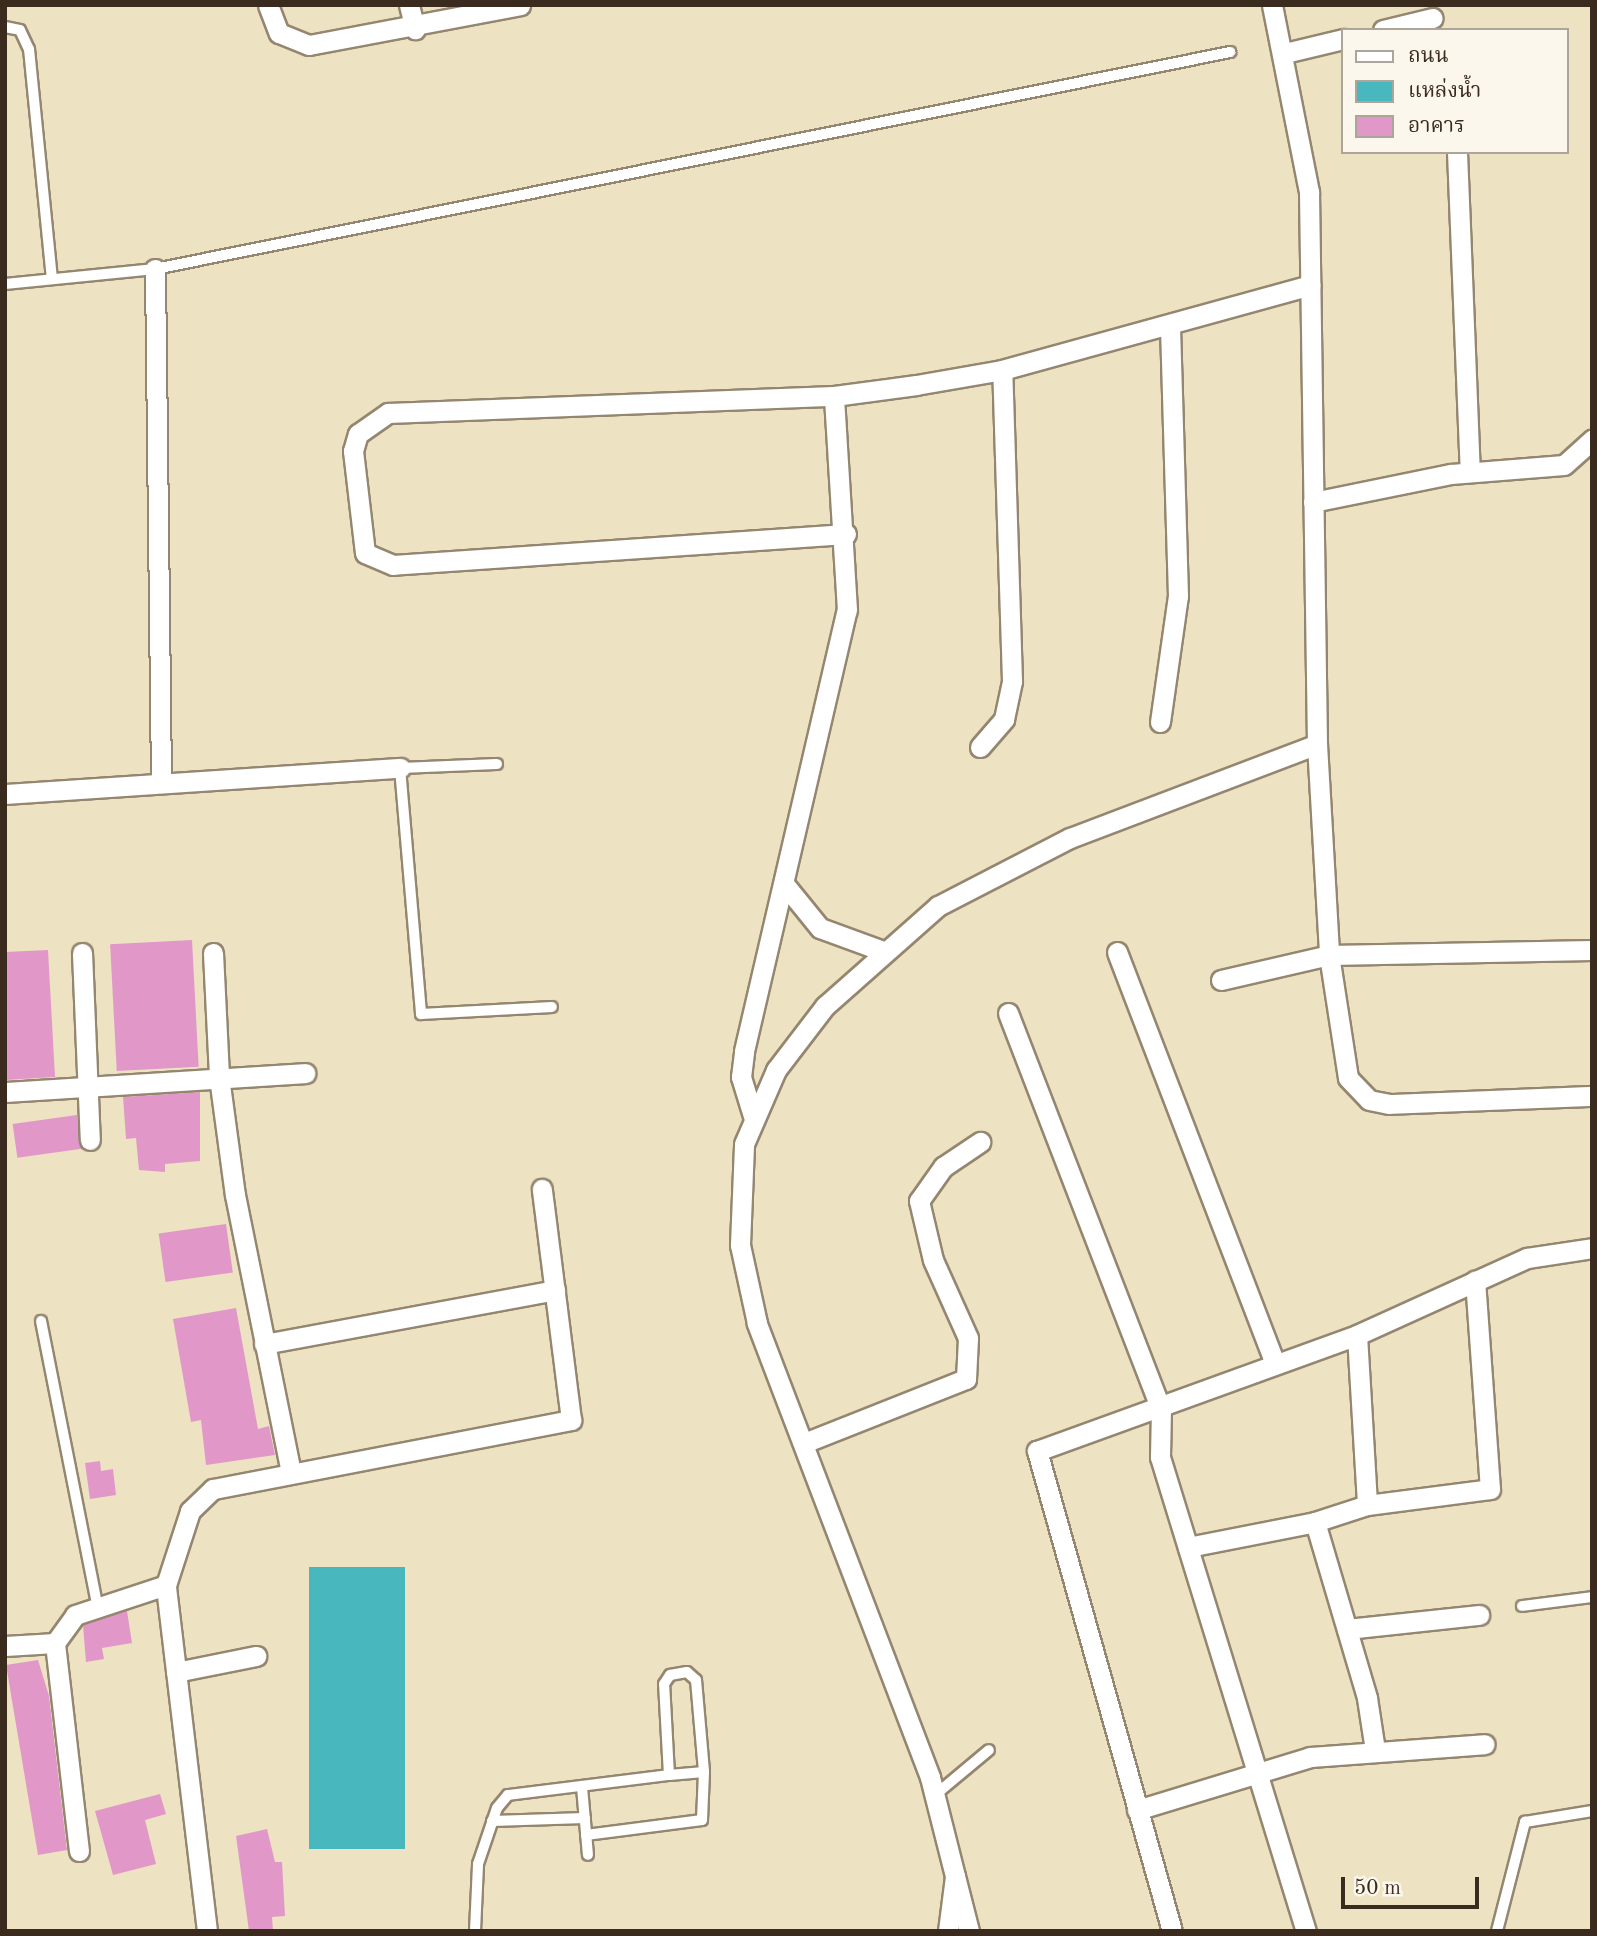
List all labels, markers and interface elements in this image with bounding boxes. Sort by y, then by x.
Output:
legend [1342,28,1569,154]
text: ถนน [1408,46,1449,67]
text: แหล่งน้ำ [1408,81,1481,102]
text: อาคาร [1408,116,1465,137]
scale bar [1345,1862,1483,1906]
text: 50 m [1354,1878,1401,1899]

